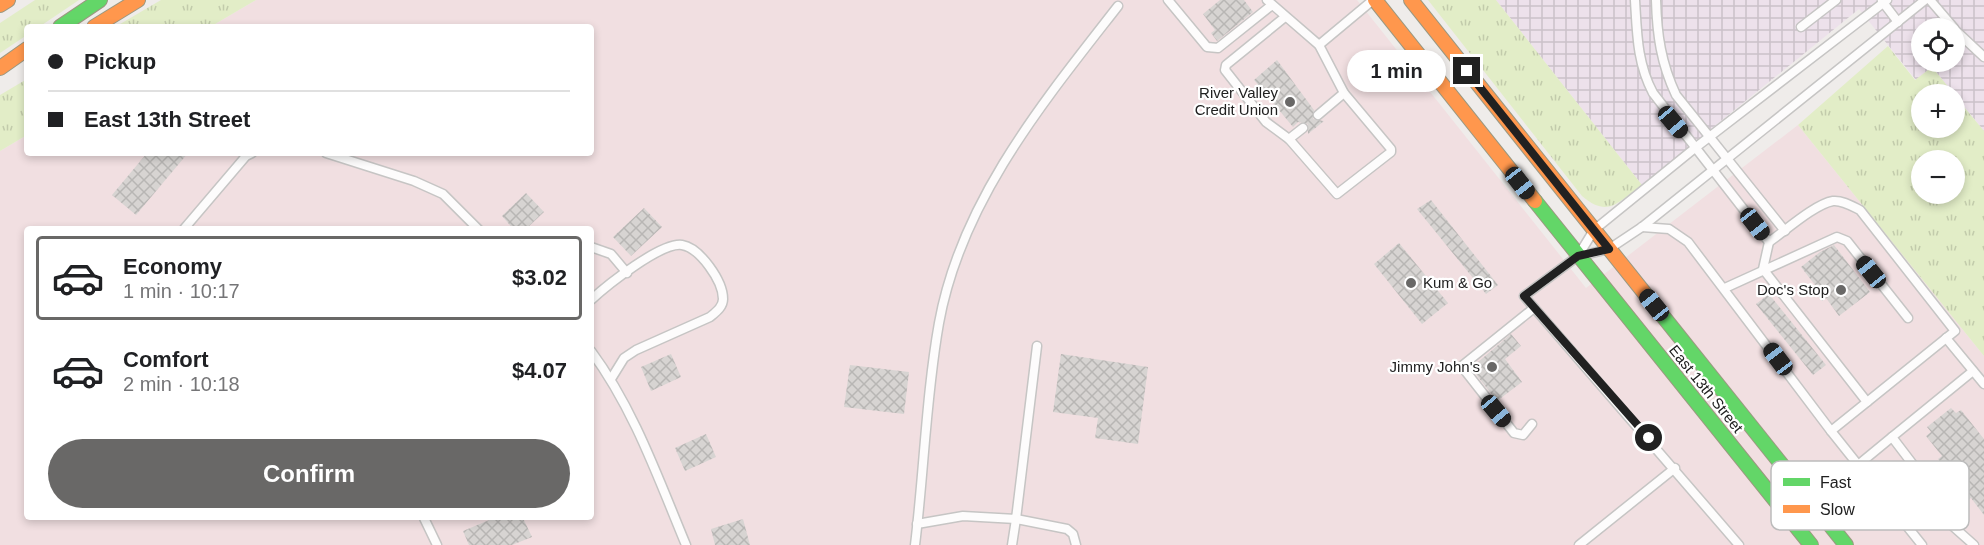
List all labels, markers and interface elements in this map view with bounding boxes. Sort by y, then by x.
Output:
map controls [1911,18,1965,204]
button: locate [1911,18,1965,72]
text: Pickup [84,49,156,74]
callout: 1 min [1347,50,1446,92]
route end [1453,57,1480,84]
text: 1 min [1370,60,1423,82]
place label: River Valley Credit Union [1195,84,1278,118]
button: + [1911,84,1965,138]
marker: River Valley Credit Union [1283,95,1297,109]
car [1655,102,1691,142]
text: East 13th Street [84,107,250,132]
button: − [1911,150,1965,204]
car [1502,163,1538,203]
car [1737,204,1773,244]
icon: car [51,251,105,305]
car [1853,252,1889,292]
text: Economy [123,254,222,279]
text: $3.02 [512,265,567,290]
place label: Kum & Go [1423,274,1492,291]
marker: Kum & Go [1404,276,1418,290]
text: 1 min · 10:17 [123,280,240,302]
place label: Doc's Stop [1757,281,1829,298]
marker: Doc's Stop [1834,283,1848,297]
car [1636,285,1672,325]
car [1760,339,1796,379]
street label: East 13th Street [1666,342,1747,436]
icon: car [51,344,105,398]
text: Comfort [123,347,209,372]
text: $4.07 [512,358,567,383]
place label: Jimmy John's [1390,358,1480,375]
marker: Jimmy John's [1485,360,1499,374]
text: 2 min · 10:18 [123,373,240,395]
car [1478,391,1514,431]
route start [1635,424,1662,451]
button: Confirm [48,439,570,508]
legend [1771,461,1969,530]
text: Fast [1820,474,1852,491]
text: Slow [1820,501,1855,518]

